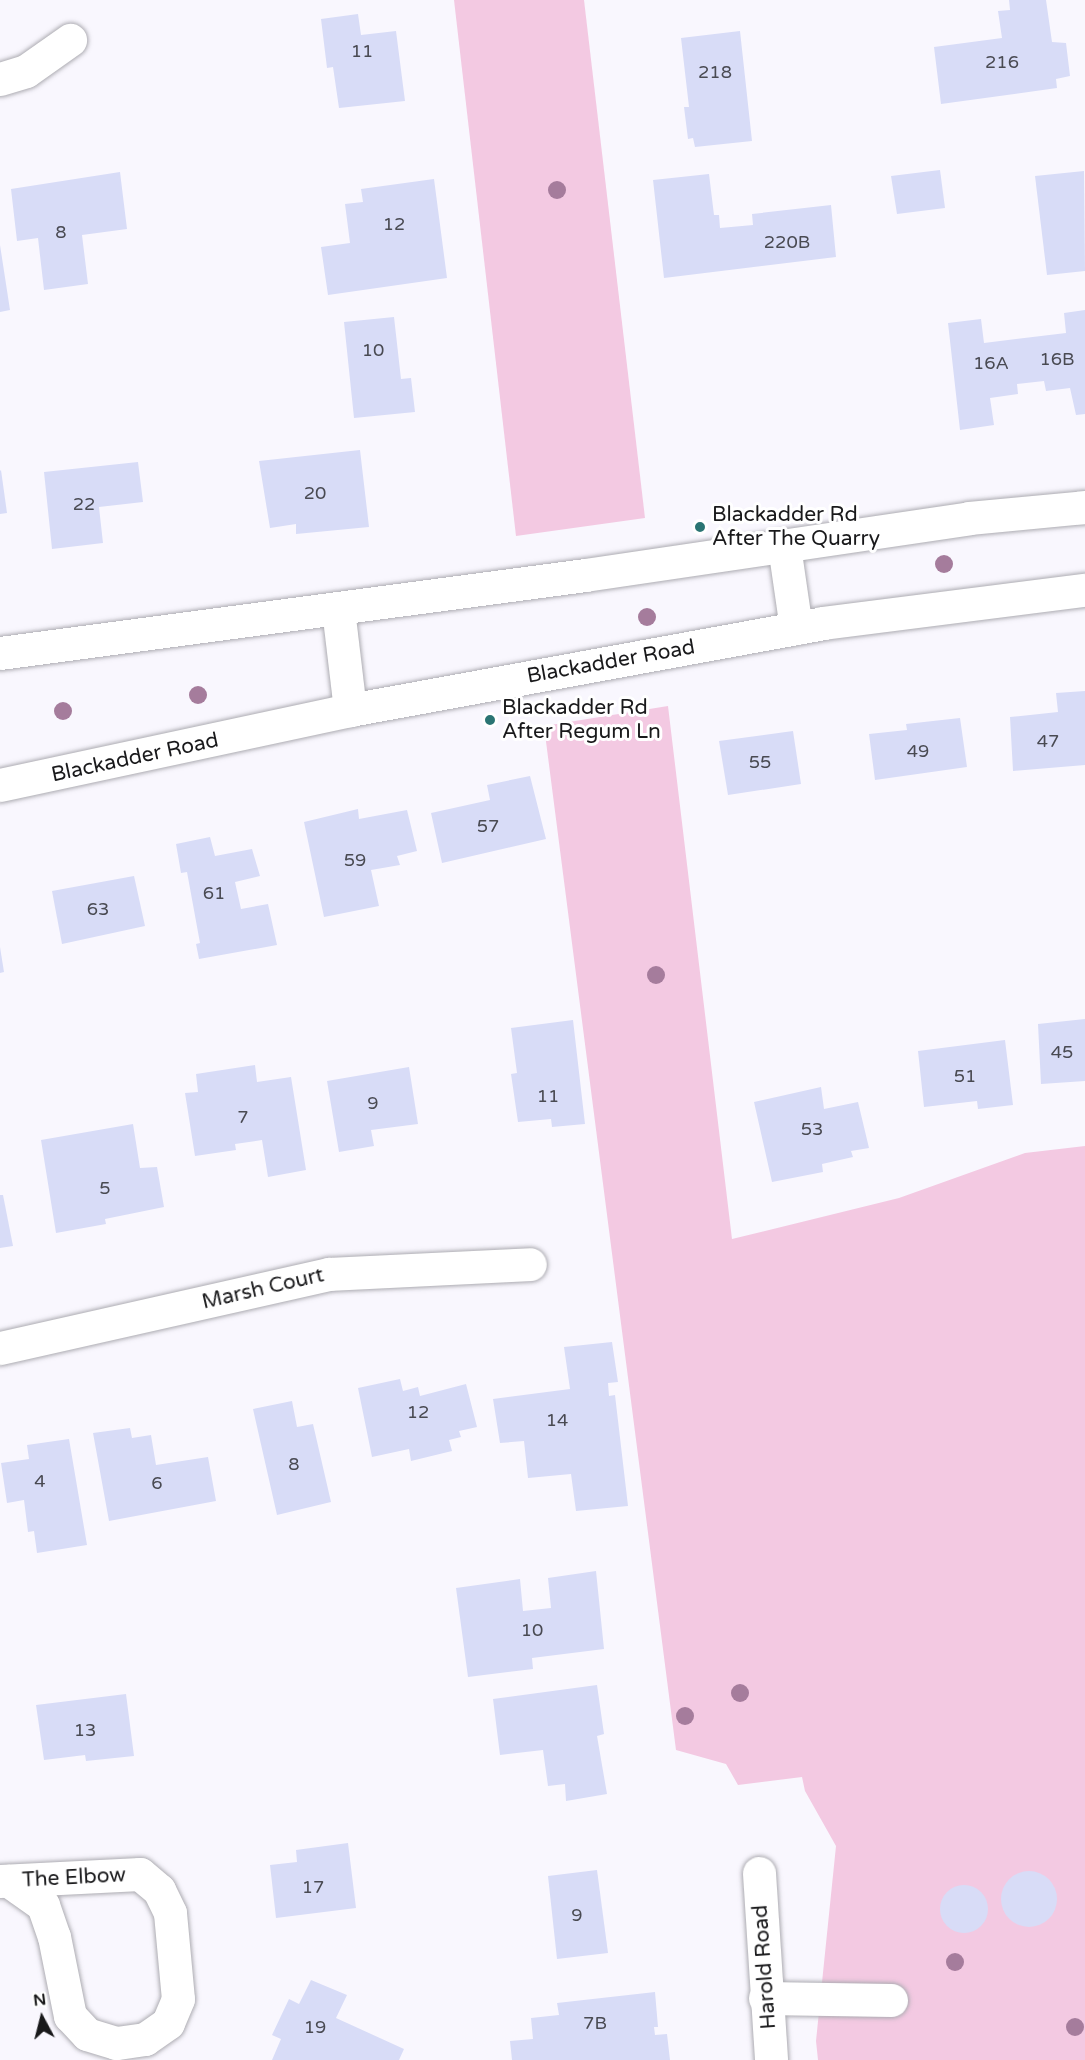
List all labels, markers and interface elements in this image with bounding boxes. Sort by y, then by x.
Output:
house number: 11 [351,40,373,62]
house number: 216 [985,51,1019,73]
house number: 218 [698,61,732,83]
house number: 12 [383,213,405,235]
house number: 8 [55,221,67,243]
house number: 220B [764,231,810,253]
house number: 10 [362,339,384,361]
house number: 16B [1039,348,1075,370]
house number: 16A [973,352,1009,374]
house number: 20 [304,482,326,504]
house number: 22 [73,493,95,515]
place label: Blackadder Rd After The Quarry [712,502,880,552]
marker: Blackadder Rd After The Quarry [693,520,707,534]
street label: Blackadder Road [525,635,697,689]
place label: Blackadder Rd After Regum Ln [502,695,661,745]
marker: Blackadder Rd After Regum Ln [483,713,497,727]
street label: Blackadder Road [49,728,221,788]
house number: 47 [1037,730,1059,752]
house number: 49 [907,740,929,762]
house number: 55 [749,751,771,773]
house number: 57 [477,815,499,837]
house number: 59 [344,849,366,871]
house number: 61 [203,882,225,904]
house number: 63 [87,898,109,920]
house number: 45 [1051,1041,1073,1063]
house number: 51 [954,1065,976,1087]
house number: 11 [537,1085,559,1107]
house number: 9 [367,1092,379,1114]
house number: 7 [237,1106,249,1128]
house number: 53 [801,1118,823,1140]
house number: 5 [99,1177,111,1199]
street label: Marsh Court [200,1263,326,1315]
house number: 12 [407,1401,429,1423]
house number: 14 [546,1409,568,1431]
house number: 8 [288,1453,300,1475]
house number: 4 [34,1470,46,1492]
house number: 6 [151,1472,163,1494]
house number: 10 [521,1619,543,1641]
house number: 13 [74,1719,96,1741]
street label: The Elbow [21,1863,127,1893]
house number: 17 [302,1876,324,1898]
house number: 9 [571,1904,583,1926]
street label: Harold Road [748,1904,782,2030]
north arrow [12,1988,72,2048]
text: N [32,1989,47,2011]
house number: 7B [583,2012,607,2034]
house number: 19 [304,2016,326,2038]

